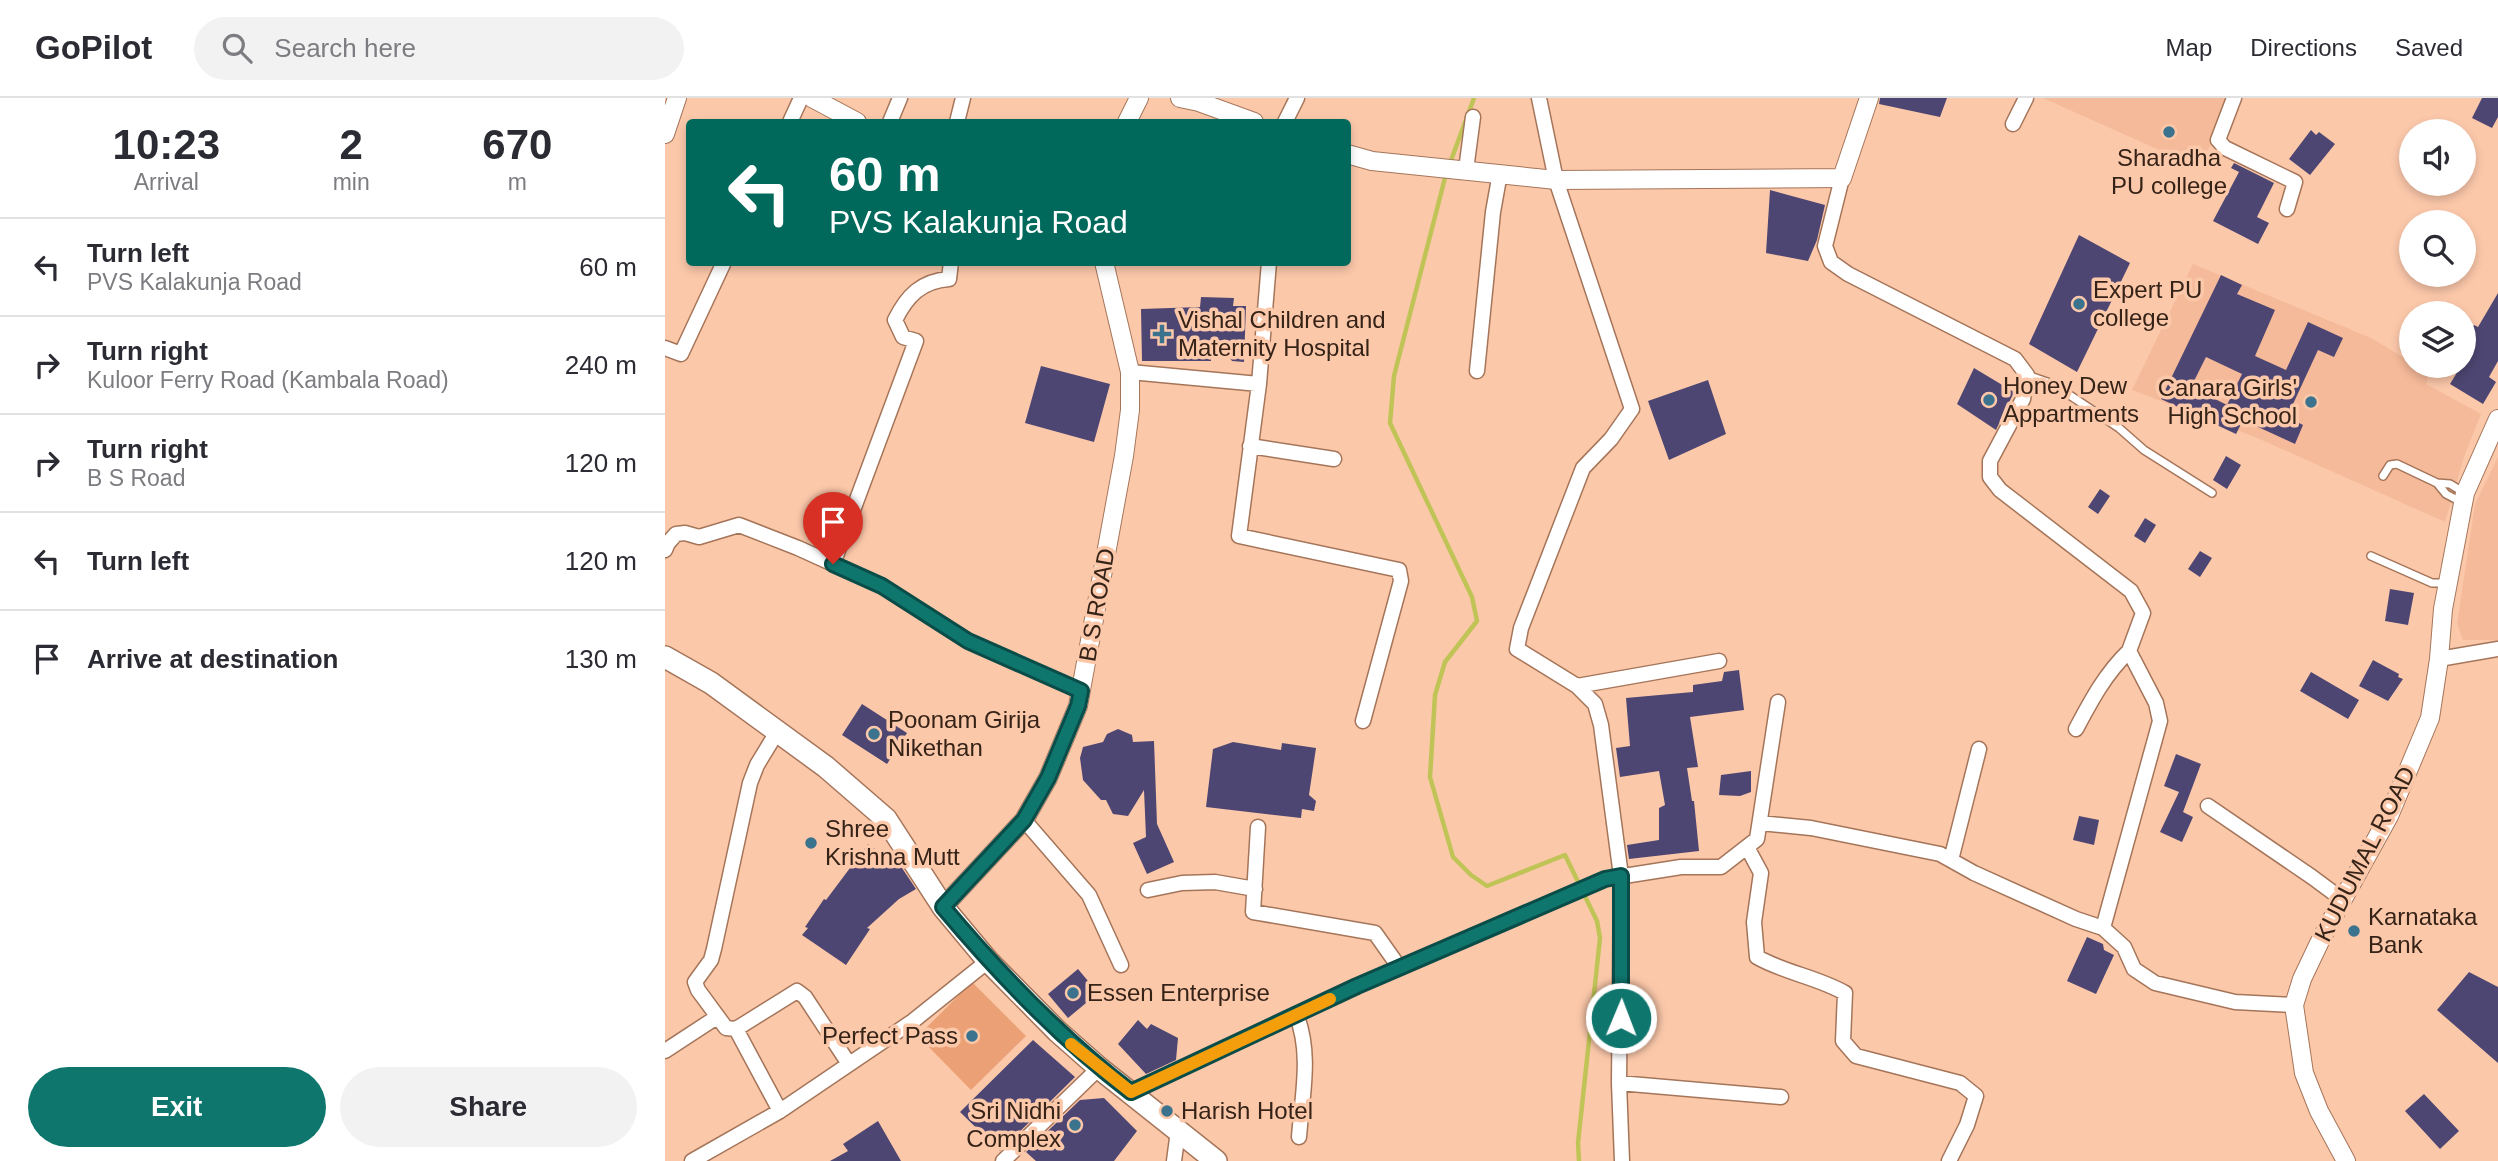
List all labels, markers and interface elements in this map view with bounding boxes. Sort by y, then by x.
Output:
search box [194,17,684,80]
text: GoPilot [35,29,152,66]
icon: search [218,29,256,67]
text: Search here [274,33,416,63]
text: Map [2166,34,2212,61]
text: Directions [2250,34,2357,61]
text: Saved [2395,34,2463,61]
map controls [2399,119,2476,378]
button: sound [2399,119,2476,196]
text: 10:23 [113,121,220,168]
text: 2 [339,121,363,168]
text: 670 [482,121,552,168]
marker: Sharadha PU college [2161,124,2177,140]
place label: Sharadha PU college [2111,144,2227,199]
icon: left [714,147,805,238]
text: 60 m [829,147,941,201]
text: Arrival [134,169,199,195]
text: min [333,169,370,195]
text: m [508,169,527,195]
text: PVS Kalakunja Road [829,204,1128,240]
button: search [2399,210,2476,287]
text: Turn left [87,238,189,268]
icon: left [28,248,66,286]
text: 60 m [579,252,637,282]
text: PVS Kalakunja Road [87,269,302,295]
place label: Expert PU college [2093,276,2202,331]
marker: Expert PU college [2071,296,2087,312]
button: layers [2399,301,2476,378]
place label: Vishal Children and Maternity Hospital [1178,306,1386,361]
marker: Vishal Children and Maternity Hospital [1152,324,1172,344]
text: Turn right [87,336,208,366]
icon: right [28,346,66,384]
text: 240 m [565,350,637,380]
text: Kuloor Ferry Road (Kambala Road) [87,367,449,393]
place label: Honey Dew Appartments [2003,372,2139,427]
place label: Canara Girls' High School [2158,374,2297,429]
marker: Honey Dew Appartments [1981,392,1997,408]
marker: Canara Girls' High School [2303,394,2319,410]
text: Turn right [87,434,208,464]
icon: right [28,444,66,482]
text: 120 m [565,448,637,478]
text: B S Road [87,465,185,491]
pin [803,492,863,564]
icon: arrive [814,503,852,541]
icon: left [28,542,66,580]
text: Turn left [87,546,189,576]
text: 120 m [565,546,637,576]
street label: B S ROAD [1073,546,1120,664]
icon: arrive [28,640,66,678]
text: Arrive at destination [87,644,338,674]
text: 130 m [565,644,637,674]
place label: Poonam Girija Nikethan [888,706,1041,761]
marker: Poonam Girija Nikethan [866,726,882,742]
street label: KUDUMAL ROAD [2309,762,2420,946]
place label: Shree Krishna Mutt [825,815,960,870]
marker: Shree Krishna Mutt [803,835,819,851]
place label: Karnataka Bank [2368,903,2478,958]
marker: Karnataka Bank [2346,923,2362,939]
place label: Essen Enterprise [1087,979,1270,1006]
position arrow [1584,981,1658,1055]
marker: Essen Enterprise [1065,985,1081,1001]
place label: Perfect Pass [822,1022,958,1049]
marker: Perfect Pass [964,1028,980,1044]
button: Exit [28,1067,326,1147]
button: Share [340,1067,637,1147]
place label: Sri Nidhi Complex [966,1097,1061,1152]
place label: Harish Hotel [1181,1097,1313,1124]
marker: Harish Hotel [1159,1103,1175,1119]
marker: Sri Nidhi Complex [1067,1117,1083,1133]

